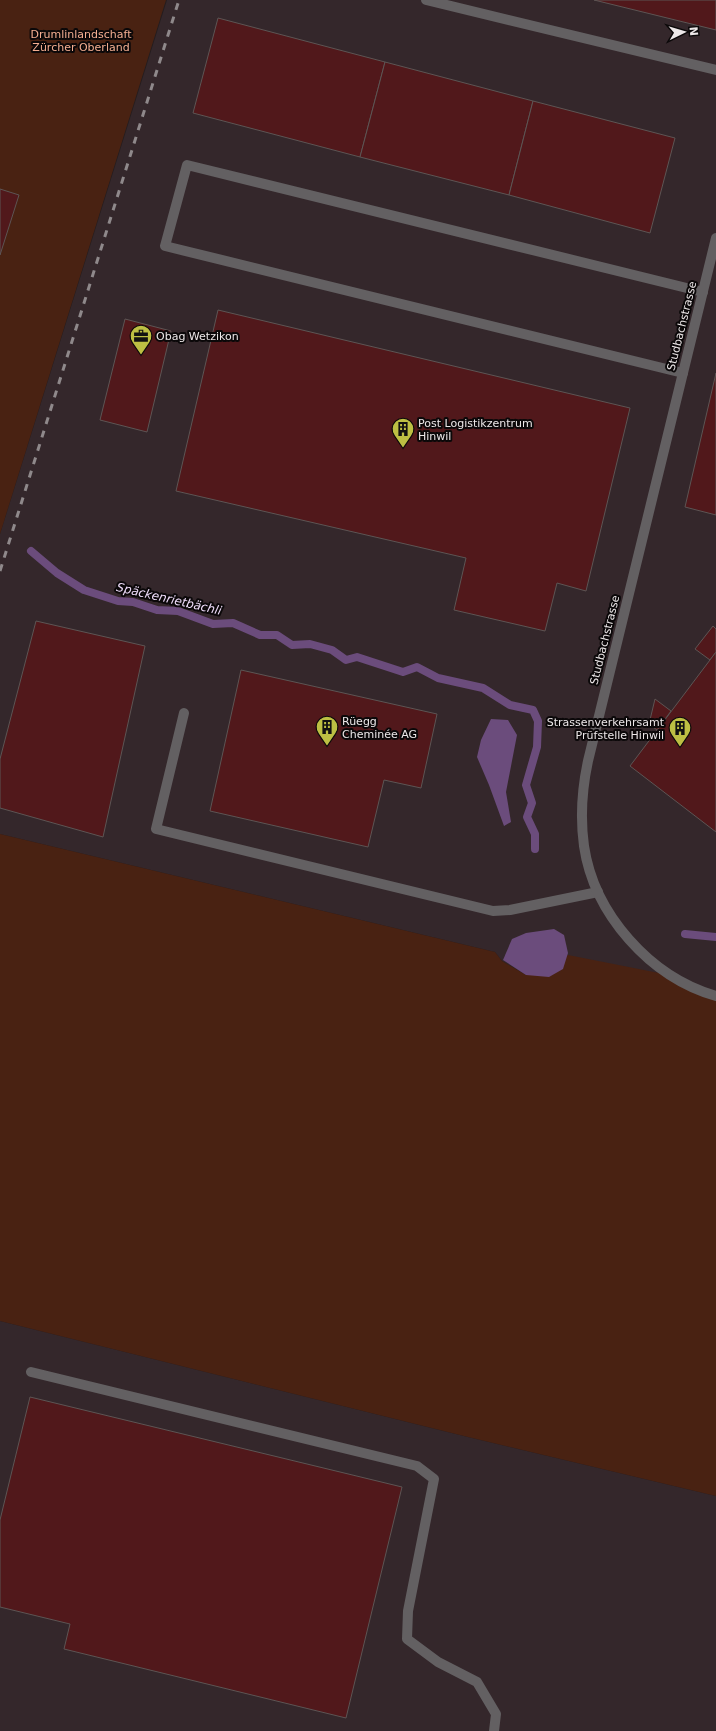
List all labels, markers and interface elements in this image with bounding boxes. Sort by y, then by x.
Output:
north arrow [664,12,704,52]
text: N [687,26,700,36]
park label: Drumlinlandschaft Zürcher Oberland [31,28,132,54]
street label: Studbachstrasse [665,280,699,372]
office icon: Obag Wetzikon [128,323,154,356]
place label: Obag Wetzikon [156,330,239,343]
building icon: Post Logistikzentrum Hinwil [390,416,416,449]
place label: Post Logistikzentrum Hinwil [418,417,533,443]
water label: Späckenrietbächli [115,580,224,618]
street label: Studbachstrasse [588,594,622,686]
building icon: Rüegg Cheminée AG [314,714,340,747]
place label: Rüegg Cheminée AG [342,715,417,741]
building icon: Strassenverkehrsamt Prüfstelle Hinwil [667,715,693,748]
place label: Strassenverkehrsamt Prüfstelle Hinwil [547,716,665,742]

